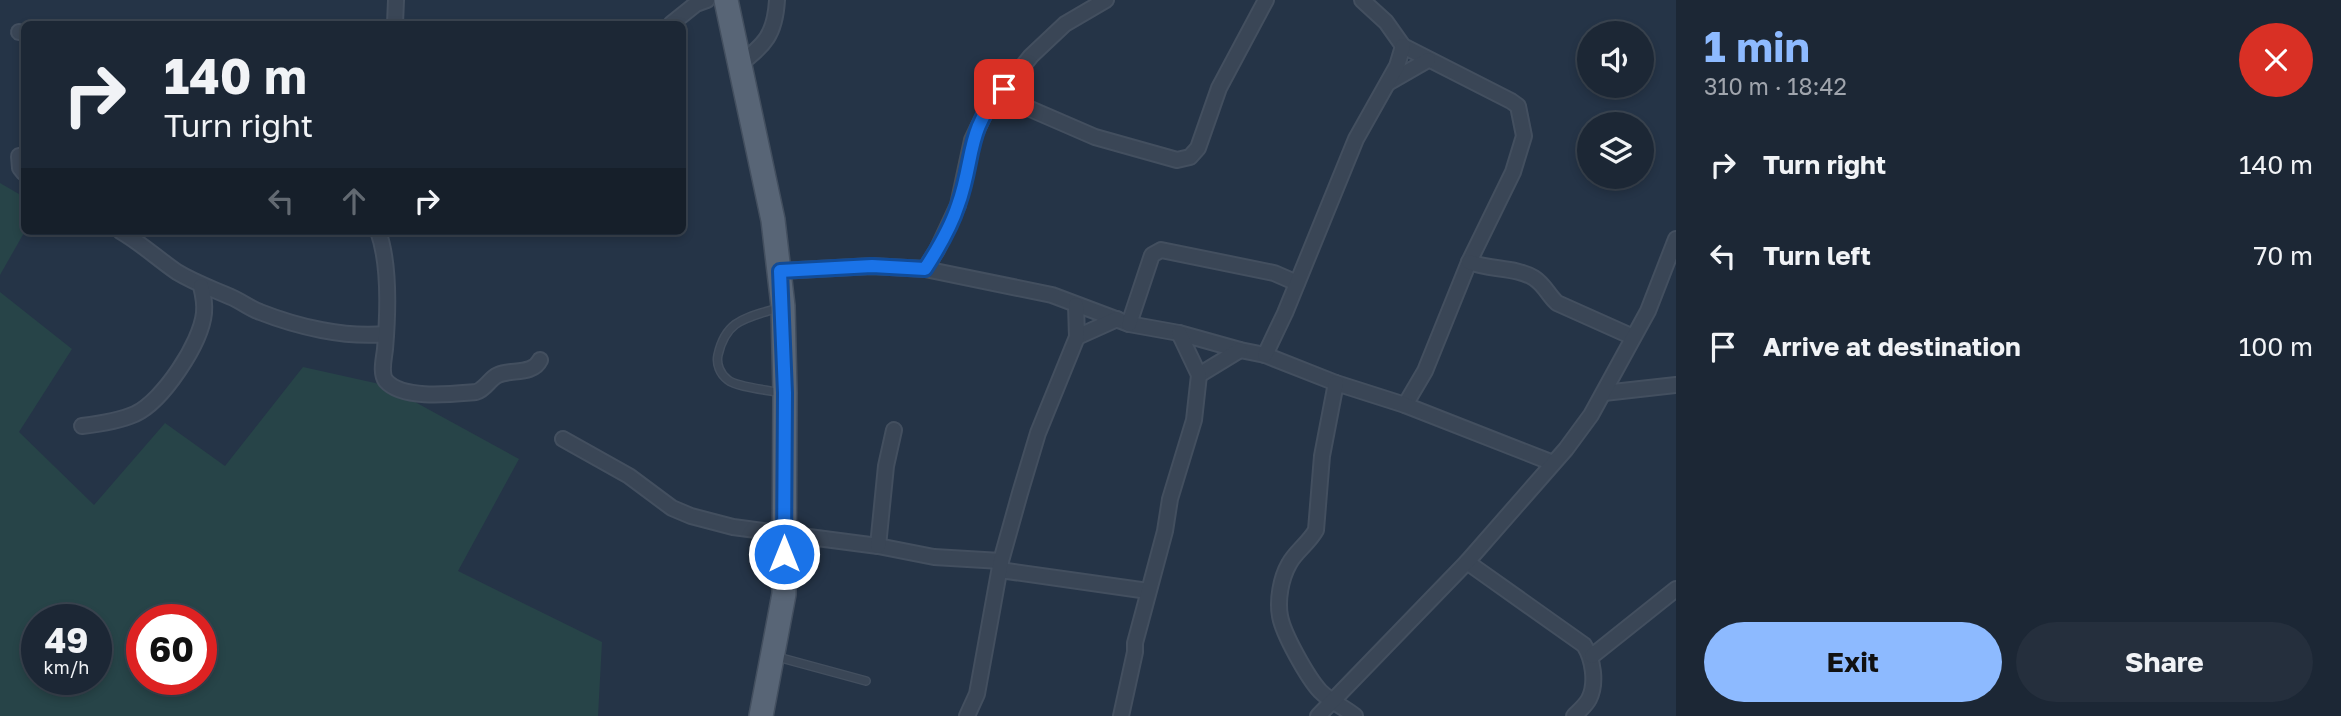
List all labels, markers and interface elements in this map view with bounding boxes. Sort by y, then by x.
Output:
map controls [1577,21,1654,189]
button: sound [1577,21,1654,98]
text: 1 min [1704,21,1810,71]
button: close [2239,23,2313,97]
text: 140 m [164,46,307,105]
icon: right [49,49,140,140]
pin [974,59,1034,119]
icon: arrive [985,70,1023,108]
text: 310 m · 18:42 [1704,72,1847,100]
text: Turn right [164,106,313,144]
button: layers [1577,112,1654,189]
icon: right [1704,146,1742,184]
text: Turn right [1763,149,1886,180]
text: 140 m [2239,149,2313,180]
icon: left [262,182,300,220]
icon: ahead [335,182,373,220]
icon: right [408,182,446,220]
icon: left [1704,237,1742,275]
text: Turn left [1763,240,1871,271]
text: 70 m [2254,240,2313,271]
icon: arrive [1704,328,1742,366]
text: Arrive at destination [1763,331,2021,362]
text: 100 m [2239,331,2313,362]
position arrow [747,517,821,591]
speed limit sign: 60 [126,604,217,695]
text: 49 [44,619,89,661]
button: Exit [1704,622,2002,702]
button: Share [2016,622,2313,702]
text: km/h [44,656,89,678]

